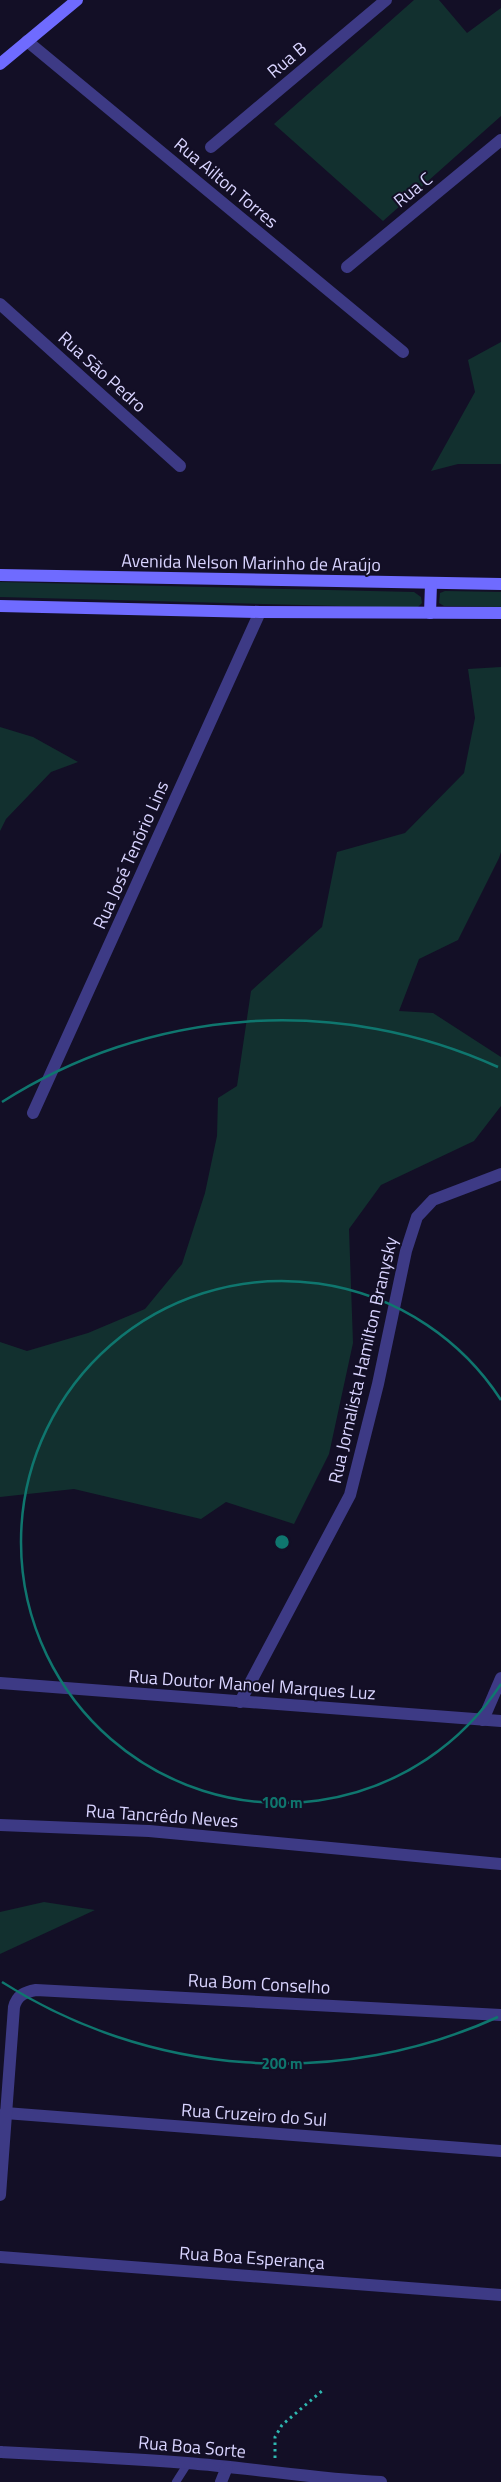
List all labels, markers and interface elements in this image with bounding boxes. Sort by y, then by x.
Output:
street label: Rua B [261,35,312,84]
street label: Rua Ailton Torres [168,131,284,234]
street label: Rua C [387,165,438,214]
street label: Rua São Pedro [52,325,152,419]
street label: Avenida Nelson Marinho de Araújo [121,547,381,578]
street label: Rua José Tenório Lins [86,776,175,933]
street label: Rua Jornalista Hamilton Branysky [321,1233,404,1486]
centre of rings [273,1533,291,1551]
street label: Rua Doutor Manoel Marques Luz [128,1662,376,1707]
text: 100 m [261,1791,303,1814]
street label: Rua Tancrêdo Neves [85,1797,239,1834]
street label: Rua Bom Conselho [187,1966,331,2001]
text: 200 m [261,2052,303,2075]
street label: Rua Cruzeiro do Sul [180,2096,328,2133]
street label: Rua Boa Esperança [178,2239,326,2276]
street label: Rua Boa Sorte [137,2428,247,2465]

